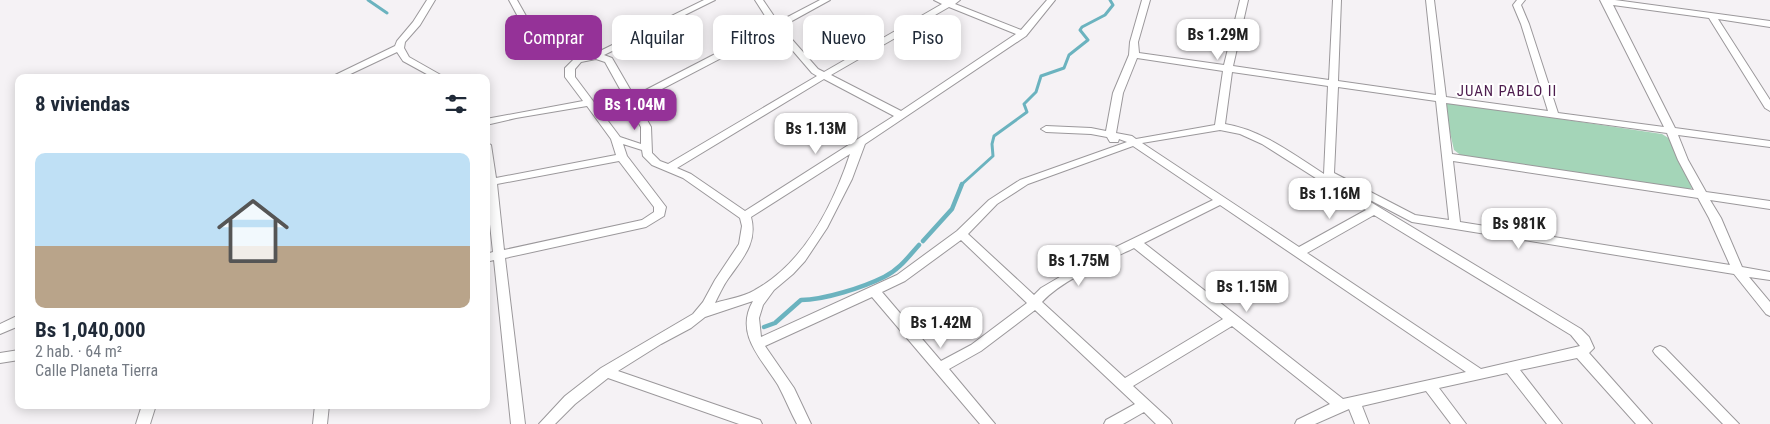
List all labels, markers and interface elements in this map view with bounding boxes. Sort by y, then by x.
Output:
chip: Comprar [505,15,602,60]
chip: Alquilar [612,15,703,60]
chip: Filtros [713,15,793,60]
chip: Nuevo [803,15,884,60]
chip: Piso [894,15,961,60]
pin: Bs 1.29M [1166,18,1270,61]
text: Bs 1.29M [1188,25,1248,44]
district label: JUAN PABLO II [1457,82,1557,100]
pin: Bs 1.04M [583,88,687,131]
icon: filters [442,90,470,118]
text: 8 viviendas [35,92,130,116]
text: Bs 1.04M [605,95,665,114]
pin: Bs 1.13M [764,112,868,155]
text: Bs 1.13M [786,119,846,138]
pin: Bs 1.16M [1278,178,1382,220]
text: Bs 1.16M [1300,184,1360,203]
icon: home [208,186,298,276]
pin: Bs 981K [1473,208,1565,250]
text: Bs 981K [1492,214,1546,233]
pin: Bs 1.75M [1027,244,1131,287]
text: Bs 1.75M [1049,251,1109,270]
pin: Bs 1.15M [1195,270,1299,313]
text: Bs 1.15M [1217,277,1277,296]
pin: Bs 1.42M [889,306,993,349]
text: Bs 1.42M [911,313,971,332]
text: Bs 1,040,000 [35,318,146,342]
text: 2 hab. · 64 m² [35,342,122,361]
text: Calle Planeta Tierra [35,361,158,380]

